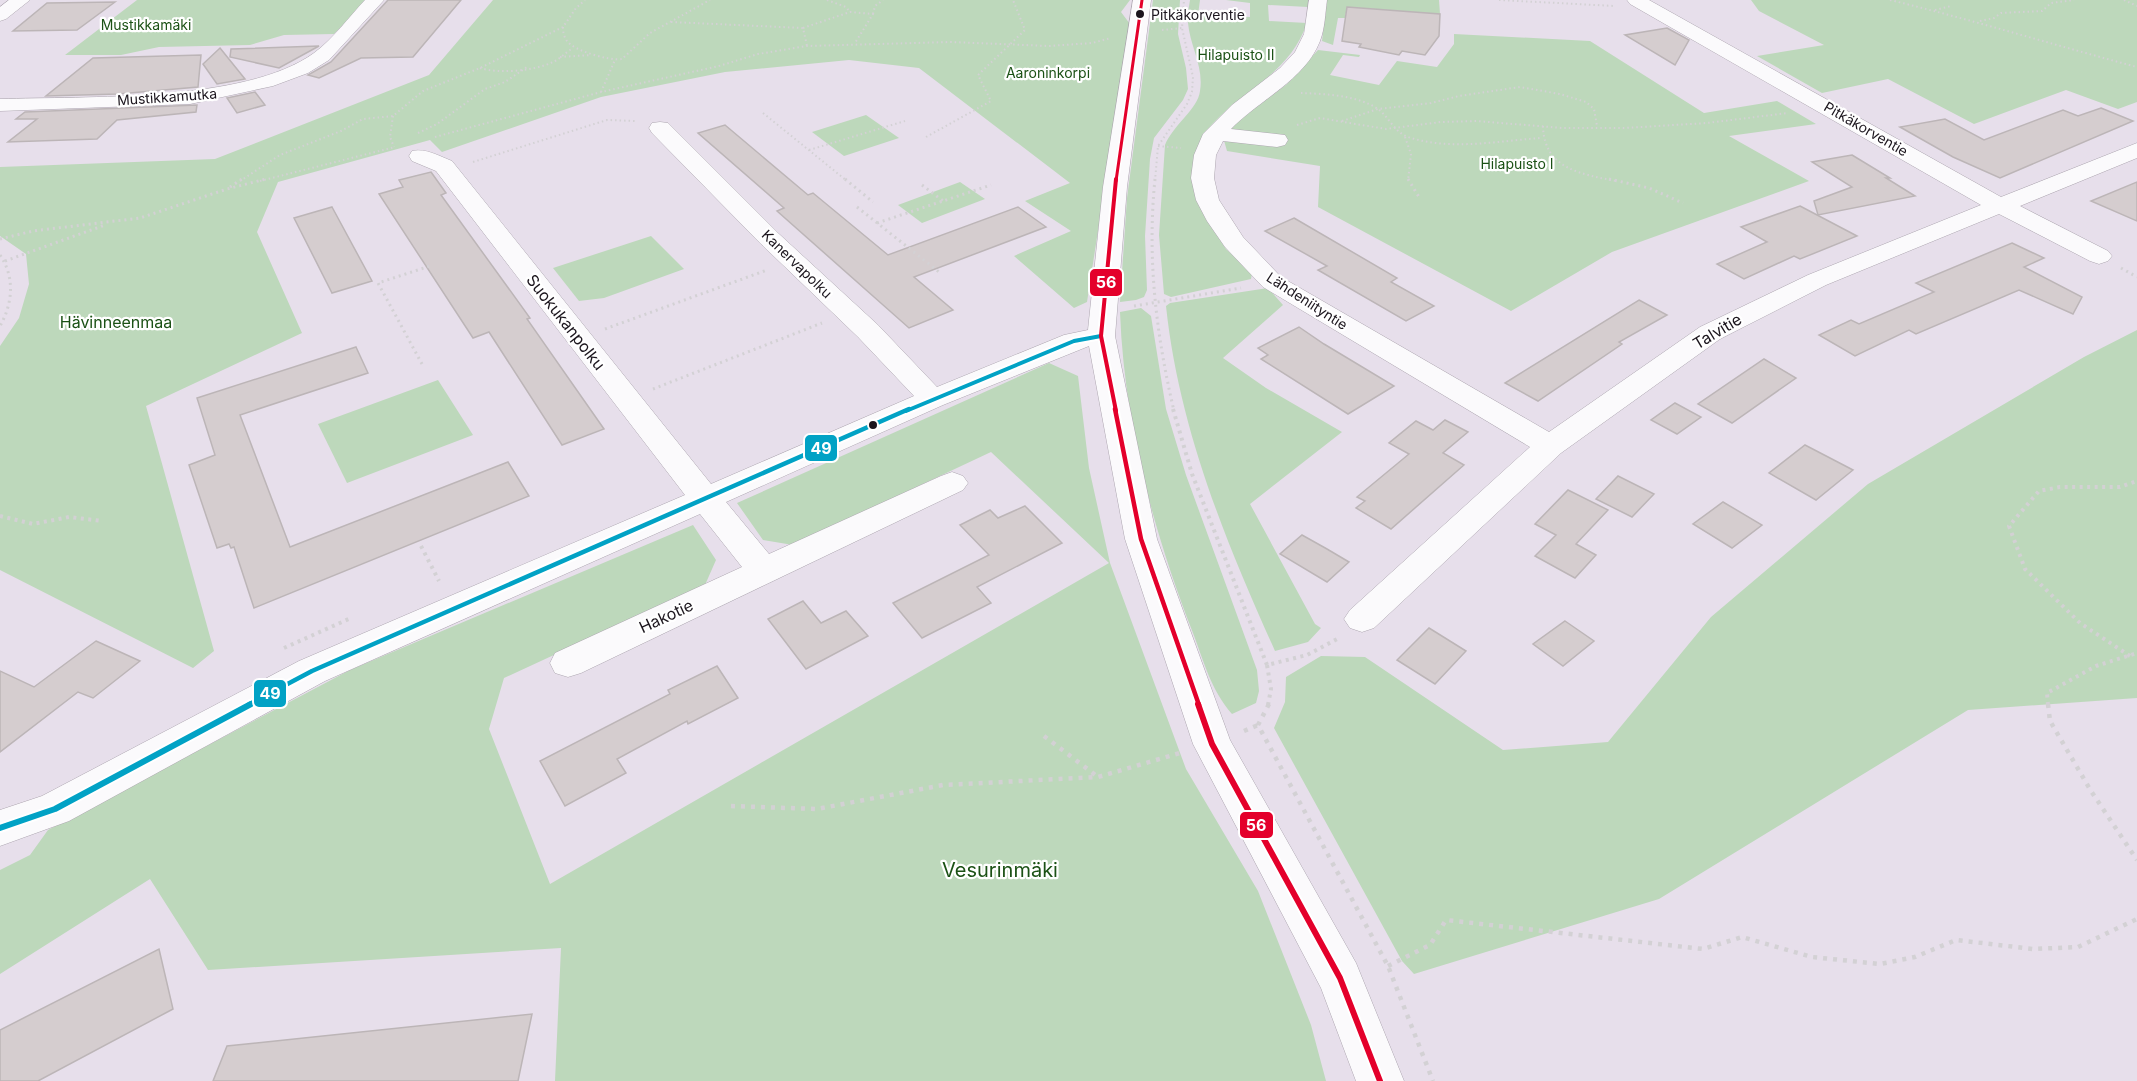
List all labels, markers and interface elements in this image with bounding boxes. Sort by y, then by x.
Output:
place label: Pitkäkorventie [1151,6,1245,23]
marker: Pitkäkorventie [1134,8,1146,20]
park label: Mustikkamäki [101,16,191,33]
park label: Hilapuisto II [1198,46,1274,63]
park label: Aaroninkorpi [1006,64,1090,81]
street label: Mustikkamutka [116,85,218,108]
street label: Pitkäkorventie [1821,98,1911,159]
park label: Hilapuisto I [1480,155,1554,172]
street label: Kanervapolku [759,226,836,301]
line badge: 56 [1089,268,1123,297]
street label: Lähdeniityntie [1264,268,1351,333]
street label: Suokukanpolku [522,270,610,374]
text: 56 [1096,272,1116,292]
street label: Talvitie [1689,309,1745,353]
park label: Hävinneenmaa [60,312,172,332]
unlabelled marker [867,419,879,431]
line badge: 49 [804,434,838,462]
text: 49 [810,438,832,458]
street label: Hakotie [636,595,696,637]
line badge: 49 [253,679,287,708]
text: 49 [259,683,281,703]
line badge: 56 [1239,811,1274,839]
text: 56 [1246,815,1266,835]
park label: Vesurinmäki [942,858,1058,882]

